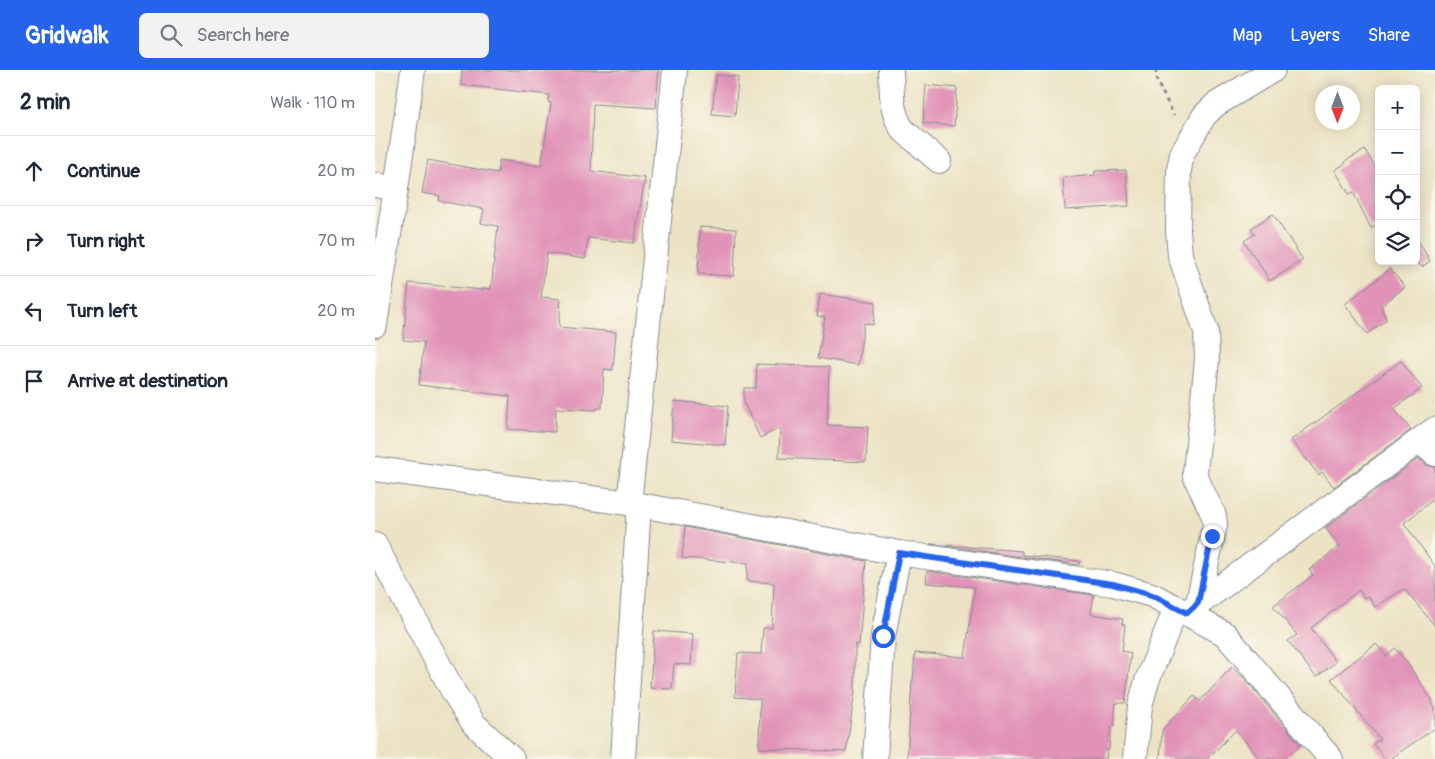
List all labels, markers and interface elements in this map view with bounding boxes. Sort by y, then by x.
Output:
search box [139,13,489,58]
text: Gridwalk [25,21,109,50]
icon: search [157,21,185,49]
text: Search here [197,23,289,47]
text: Map [1233,24,1262,47]
text: Layers [1290,24,1340,47]
text: Share [1368,24,1410,47]
north arrow [1315,85,1360,130]
map controls [1375,85,1420,265]
button: + [1375,85,1420,130]
text: 2 min [20,89,70,116]
text: Walk · 110 m [270,93,355,113]
button: − [1375,130,1420,175]
icon: ahead [20,157,48,185]
text: Continue [67,159,140,183]
text: 20 m [317,161,355,181]
button: locate [1375,175,1420,220]
button: layers [1375,220,1420,265]
icon: right [20,227,48,255]
text: Turn right [67,229,145,253]
text: 70 m [318,231,355,251]
icon: left [20,297,48,325]
text: Turn left [67,299,137,323]
text: 20 m [317,301,355,321]
icon: arrive [20,367,48,395]
text: Arrive at destination [67,369,228,393]
route end [1201,525,1224,548]
route start [872,625,895,648]

